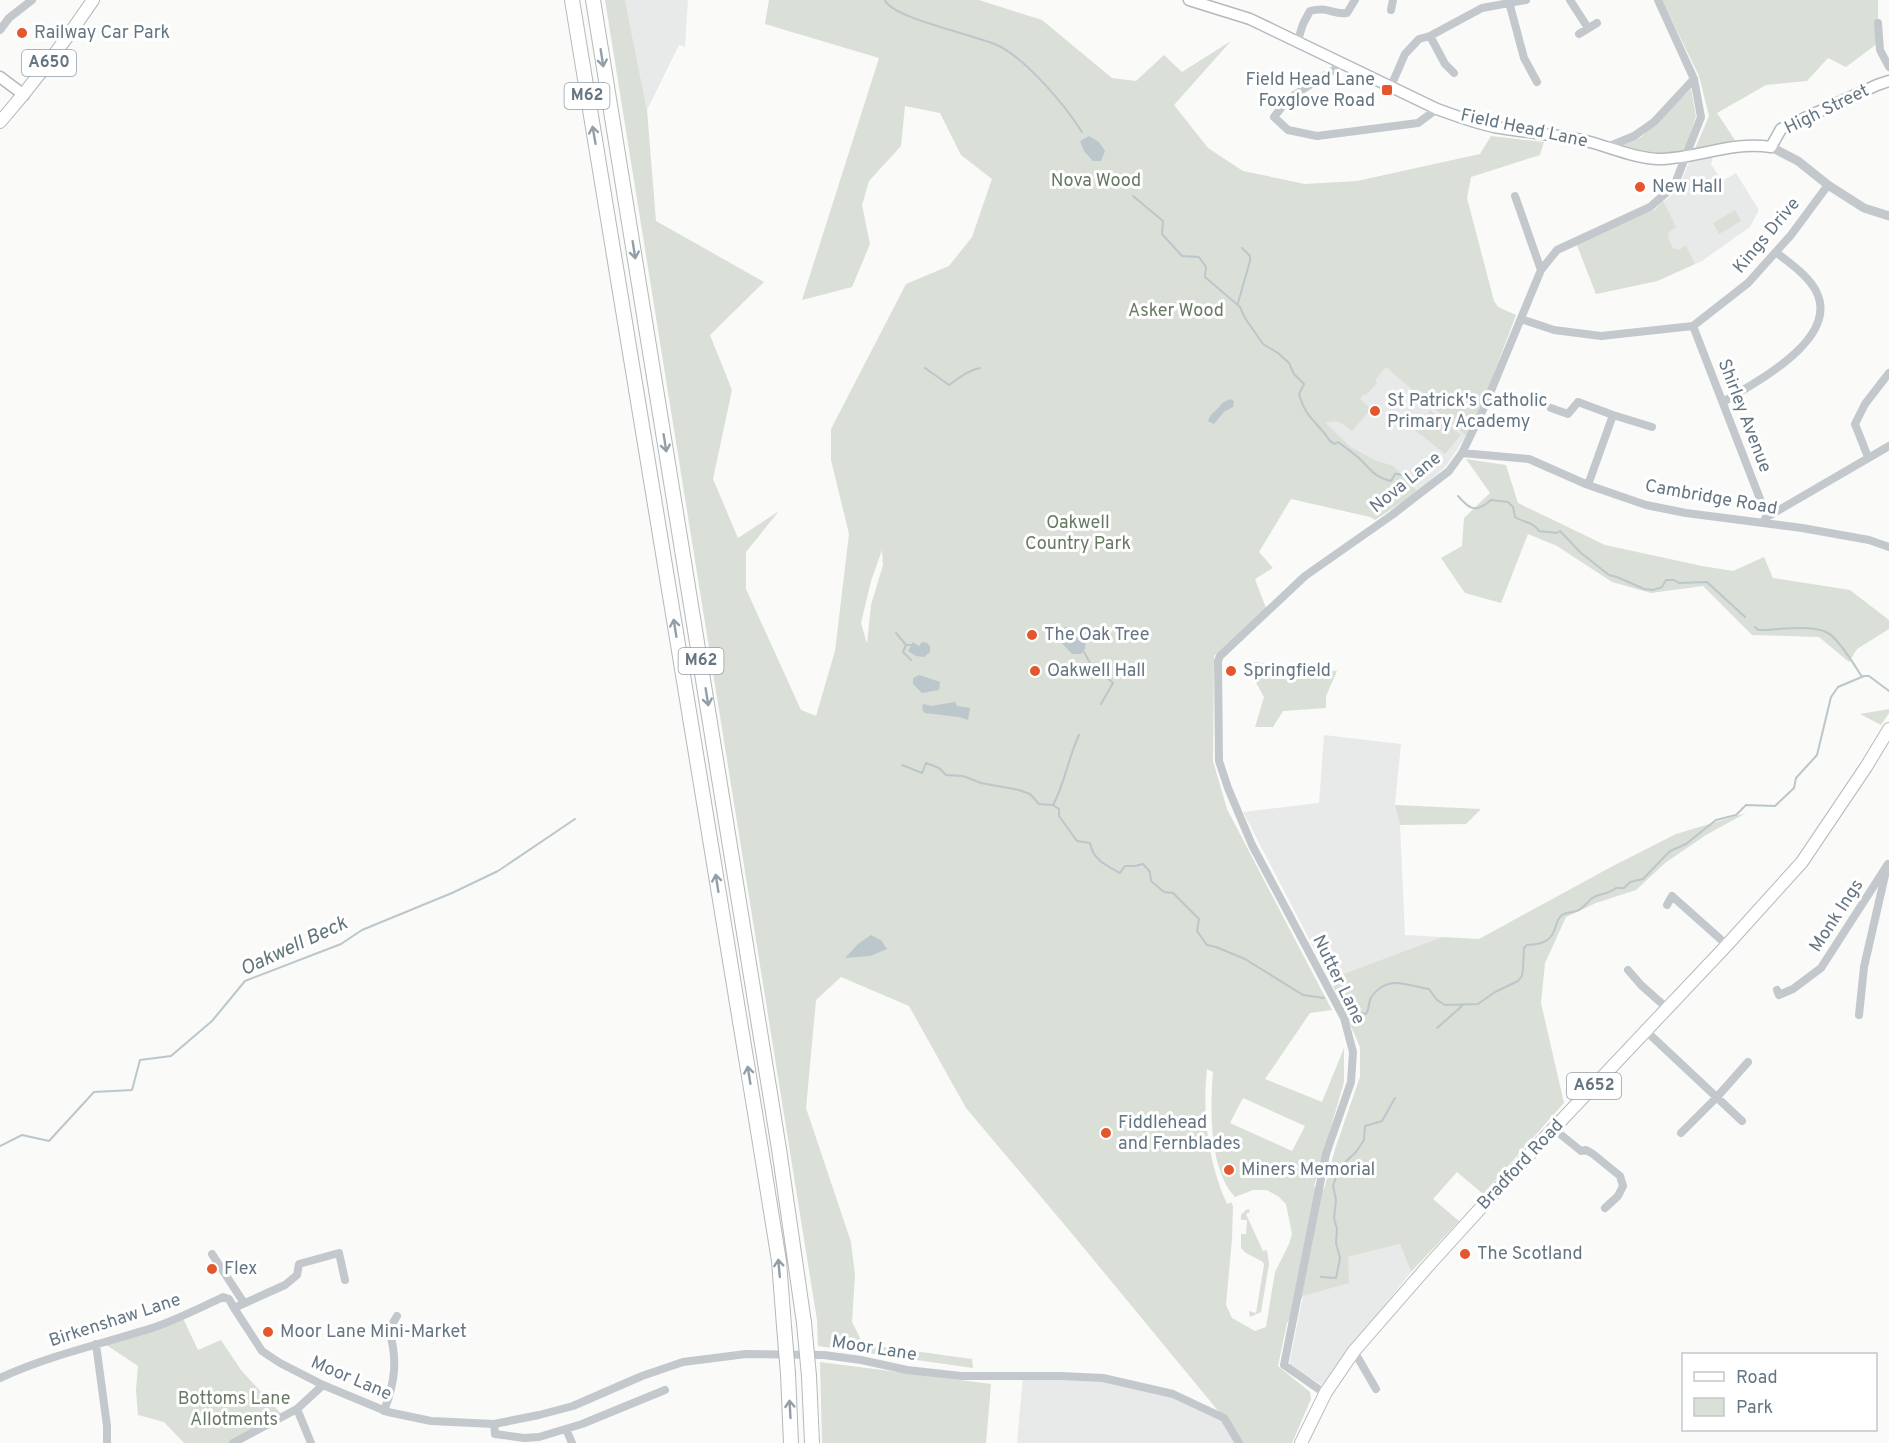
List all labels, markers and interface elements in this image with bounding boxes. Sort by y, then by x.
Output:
place label: Railway Car Park [34,22,170,45]
marker: Railway Car Park [15,26,29,40]
one-way arrow [597,47,608,67]
road number: A650 [22,50,76,76]
place label: Field Head Lane Foxglove Road [1245,69,1375,113]
street label: High Street [1781,80,1873,140]
road number: M62 [564,83,610,109]
marker: Field Head Lane Foxglove Road [1380,83,1394,97]
street label: Field Head Lane [1458,104,1590,154]
one-way arrow [588,126,599,145]
park label: Nova Wood [1051,170,1141,193]
place label: New Hall [1652,176,1722,199]
marker: New Hall [1633,180,1647,194]
street label: Kings Drive [1729,193,1805,279]
one-way arrow [628,240,639,260]
park label: Asker Wood [1128,300,1224,323]
street label: Shirley Avenue [1712,356,1776,476]
place label: St Patrick's Catholic Primary Academy [1387,390,1548,434]
marker: St Patrick's Catholic Primary Academy [1368,404,1382,418]
one-way arrow [660,432,671,452]
street label: Nova Lane [1366,447,1446,519]
street label: Cambridge Road [1643,475,1779,521]
park label: Oakwell Country Park [1025,512,1131,556]
one-way arrow [669,619,680,639]
place label: The Oak Tree [1044,624,1149,647]
marker: The Oak Tree [1025,628,1039,642]
road number: M62 [678,648,724,674]
place label: Oakwell Hall [1047,660,1146,683]
place label: Springfield [1243,660,1331,683]
marker: Oakwell Hall [1028,664,1042,678]
marker: Springfield [1224,664,1238,678]
one-way arrow [701,687,712,707]
one-way arrow [712,874,723,893]
street label: Monk Ings [1805,875,1869,957]
water label: Oakwell Beck [236,911,352,983]
street label: Nutter Lane [1306,931,1370,1029]
one-way arrow [743,1066,754,1086]
road number: A652 [1567,1073,1621,1099]
place label: Fiddlehead and Fernblades [1118,1112,1241,1156]
street label: Bradford Road [1473,1115,1569,1215]
marker: Fiddlehead and Fernblades [1099,1126,1113,1140]
place label: Miners Memorial [1241,1159,1375,1182]
marker: Miners Memorial [1222,1163,1236,1177]
place label: The Scotland [1477,1243,1583,1266]
marker: The Scotland [1458,1247,1472,1261]
place label: Flex [224,1258,257,1281]
one-way arrow [773,1258,784,1278]
marker: Flex [205,1262,219,1276]
street label: Birkenshaw Lane [46,1289,184,1353]
place label: Moor Lane Mini-Market [280,1321,467,1344]
marker: Moor Lane Mini-Market [261,1325,275,1339]
street label: Moor Lane [830,1331,918,1367]
street label: Moor Lane [307,1352,395,1406]
legend [1682,1353,1877,1431]
text: Road [1736,1367,1778,1390]
park label: Bottoms Lane Allotments [178,1388,290,1432]
text: Park [1736,1397,1773,1420]
one-way arrow [784,1399,795,1419]

